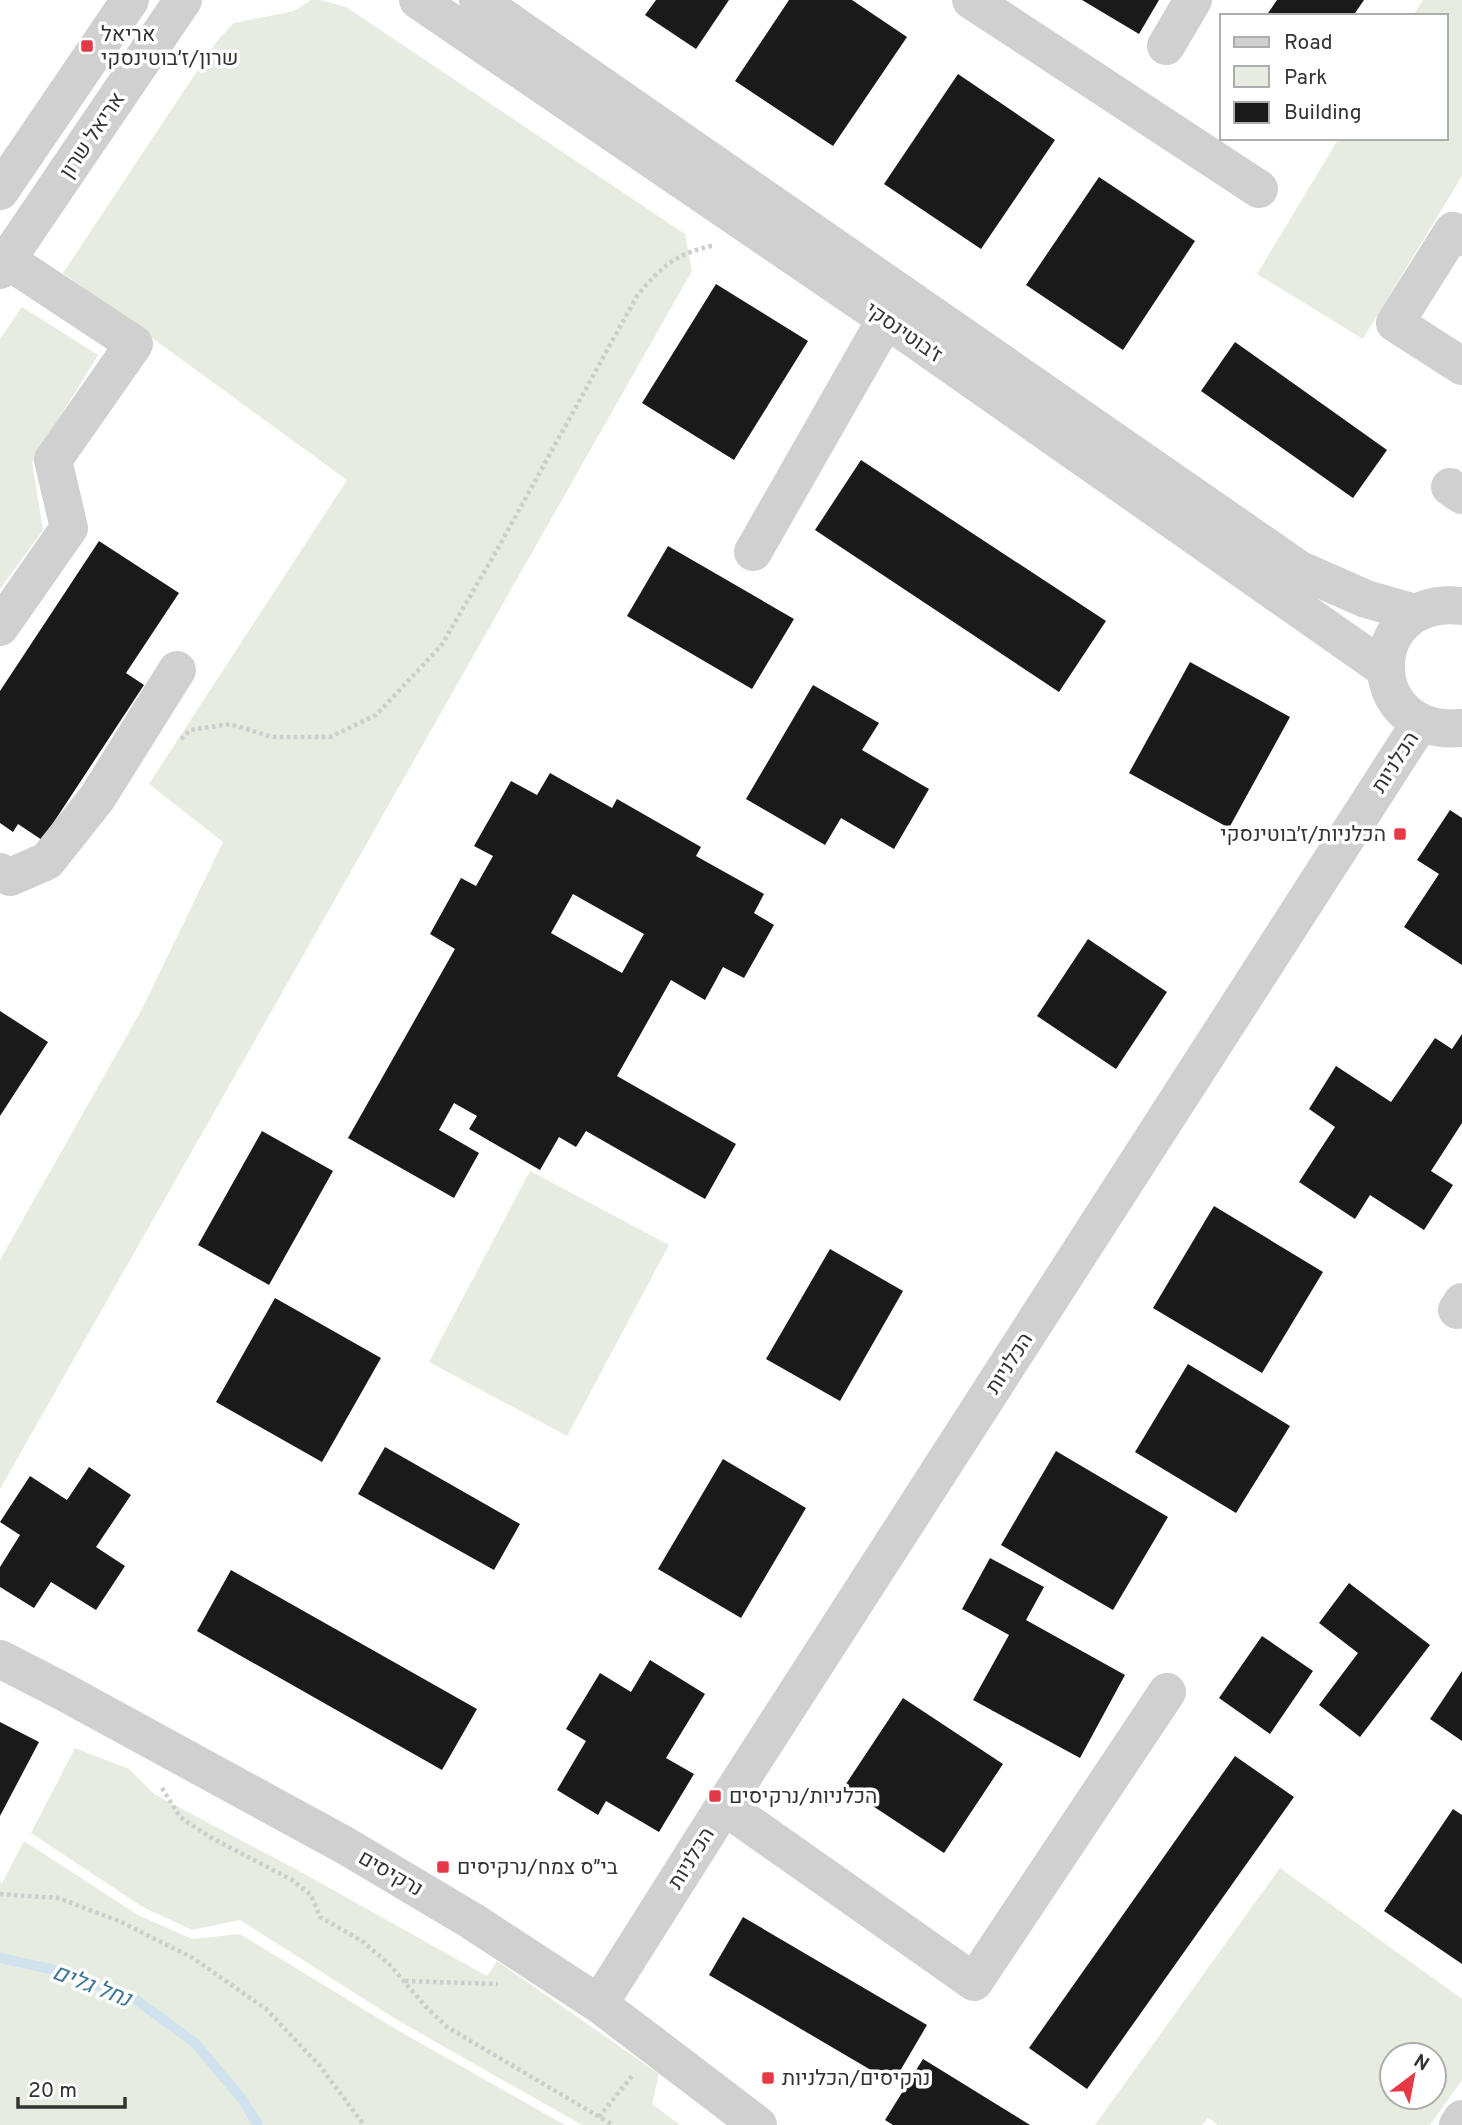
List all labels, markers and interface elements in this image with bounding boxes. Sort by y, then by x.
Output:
legend [1220,14,1448,140]
place label: אריאל שרון/ז׳בוטינסקי [101,22,238,73]
text: Road [1284,30,1333,57]
marker: אריאל שרון/ז׳בוטינסקי [79,38,95,54]
text: Park [1284,65,1327,92]
street label: אריאל שרון [55,87,132,184]
text: Building [1284,100,1362,127]
street label: ז׳בוטינסקי [859,297,947,369]
street label: הכלניות [1367,727,1426,799]
place label: הכלניות/ז׳בוטינסקי [1220,822,1386,849]
marker: הכלניות/ז׳בוטינסקי [1392,826,1408,842]
street label: הכלניות [981,1328,1040,1400]
place label: הכלניות/נרקיסים [729,1784,877,1811]
marker: הכלניות/נרקיסים [707,1788,723,1804]
street label: הכלניות [663,1823,722,1895]
street label: נרקיסים [353,1845,427,1904]
place label: בי״ס צמח/נרקיסים [457,1855,618,1882]
marker: בי״ס צמח/נרקיסים [435,1859,451,1875]
water label: נחל גלים [48,1959,136,2016]
north arrow [1378,2041,1448,2111]
text: N [1409,2049,1433,2077]
scale bar [18,2066,124,2110]
place label: נרקיסים/הכלניות [782,2066,930,2093]
marker: נרקיסים/הכלניות [760,2070,776,2086]
text: 20 m [28,2078,77,2105]

